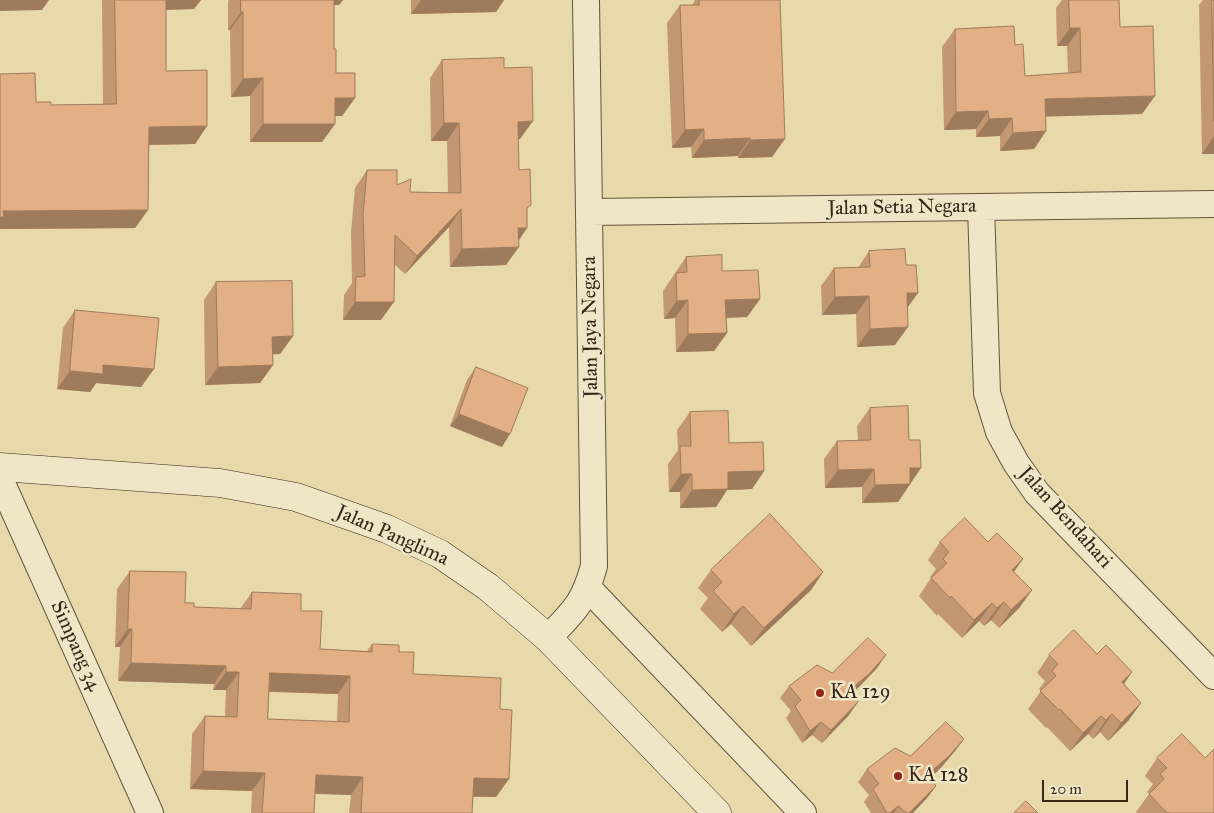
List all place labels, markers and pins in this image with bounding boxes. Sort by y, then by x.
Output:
place label: KA 129 [830,681,890,705]
marker: KA 129 [814,687,826,699]
place label: KA 128 [908,764,968,788]
marker: KA 128 [892,770,904,782]

